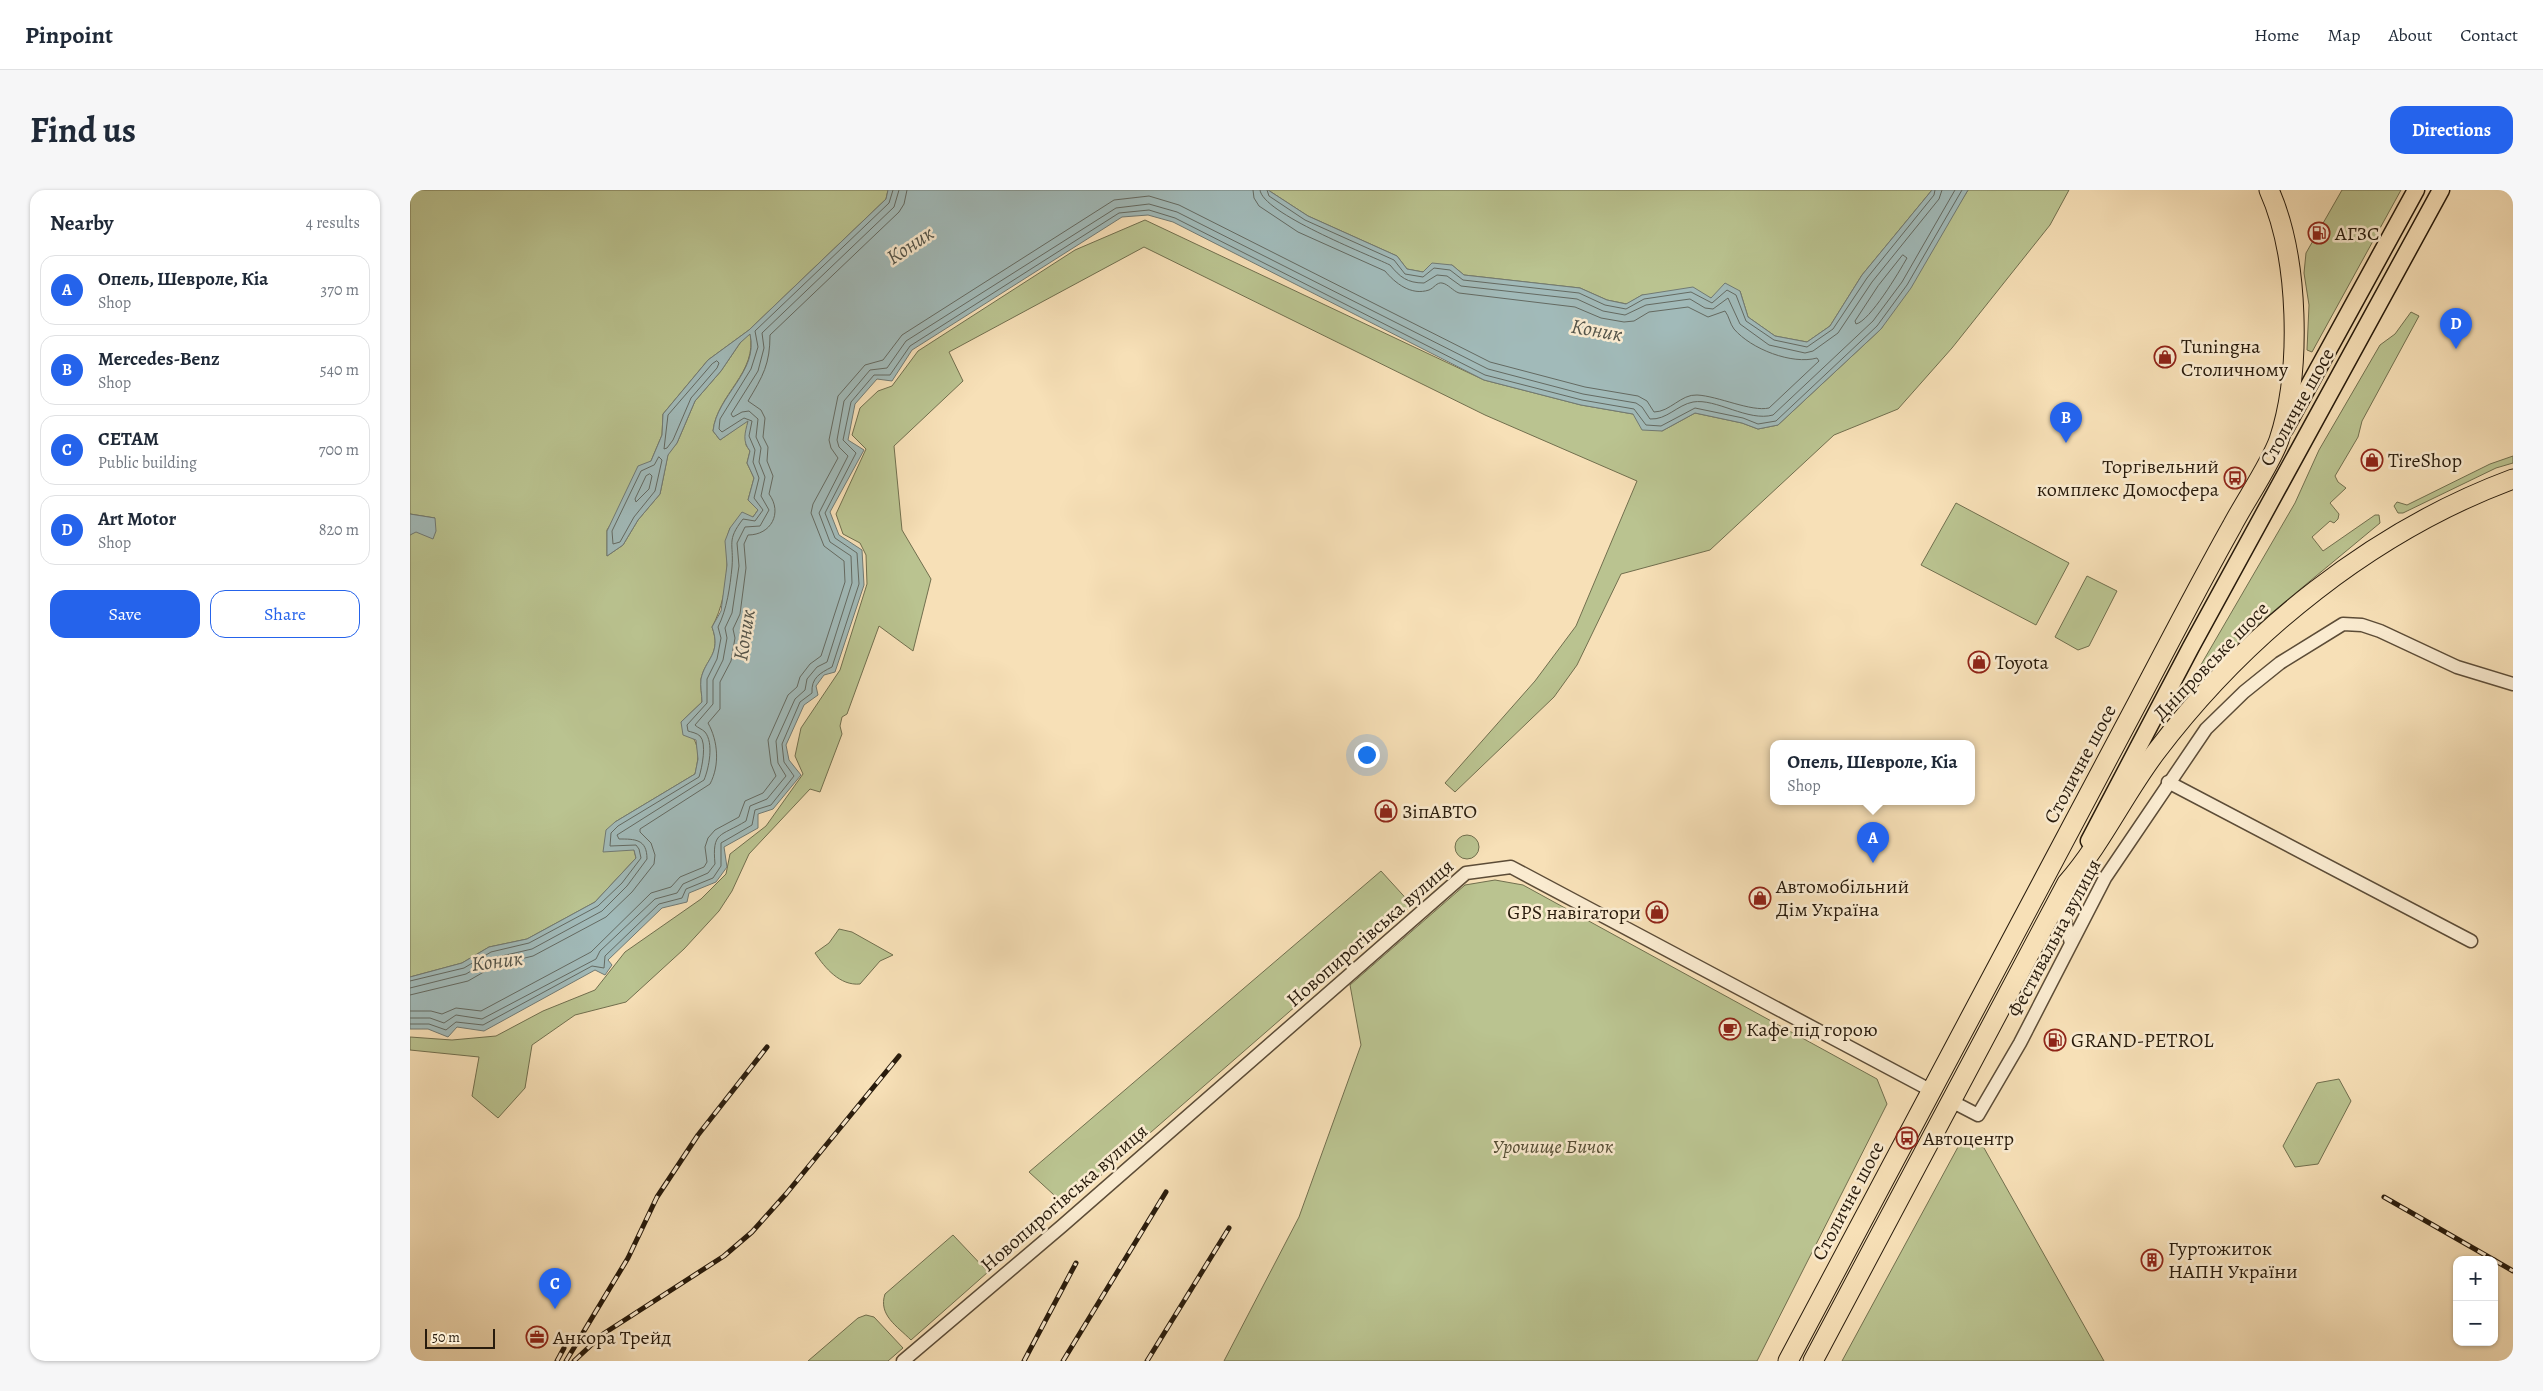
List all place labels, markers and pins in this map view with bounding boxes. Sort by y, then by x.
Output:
place label: АГЗС [2334,220,2380,247]
fuel station icon: АГЗС [2307,221,2331,245]
pin: D [2440,308,2472,349]
place label: Tuningна Столичному [2181,333,2289,383]
shop icon: Tuningна Столичному [2153,345,2177,369]
pin: B [2050,402,2082,443]
place label: TireShop [2388,447,2462,474]
shop icon: TireShop [2360,448,2384,472]
place label: Торгівельний комплекс Домосфера [2037,453,2220,503]
bus stop icon: Торгівельний комплекс Домосфера [2223,466,2247,490]
place label: Toyota [1995,649,2050,676]
shop icon: Toyota [1967,650,1991,674]
place label: ЗіпАВТО [1402,798,1477,825]
shop icon: ЗіпАВТО [1374,799,1398,823]
pin: A [1857,822,1889,863]
place label: Автомобільний Дім Україна [1775,873,1909,923]
shop icon: Автомобільний Дім Україна [1748,886,1772,910]
place label: GPS навігатори [1507,899,1641,926]
shop icon: GPS навігатори [1645,900,1669,924]
place label: Кафе під горою [1746,1016,1878,1043]
cafe icon: Кафе під горою [1718,1017,1742,1041]
place label: GRAND-PETROL [2071,1027,2214,1054]
fuel station icon: GRAND-PETROL [2043,1028,2067,1052]
place label: Автоцентр [1922,1125,2014,1152]
bus stop icon: Автоцентр [1895,1126,1919,1150]
place label: Гуртожиток НАПН України [2168,1235,2298,1285]
building icon: Гуртожиток НАПН України [2140,1248,2164,1272]
pin: C [539,1268,571,1309]
place label: Анкора Трейд [552,1324,671,1351]
office icon: Анкора Трейд [525,1325,549,1349]

